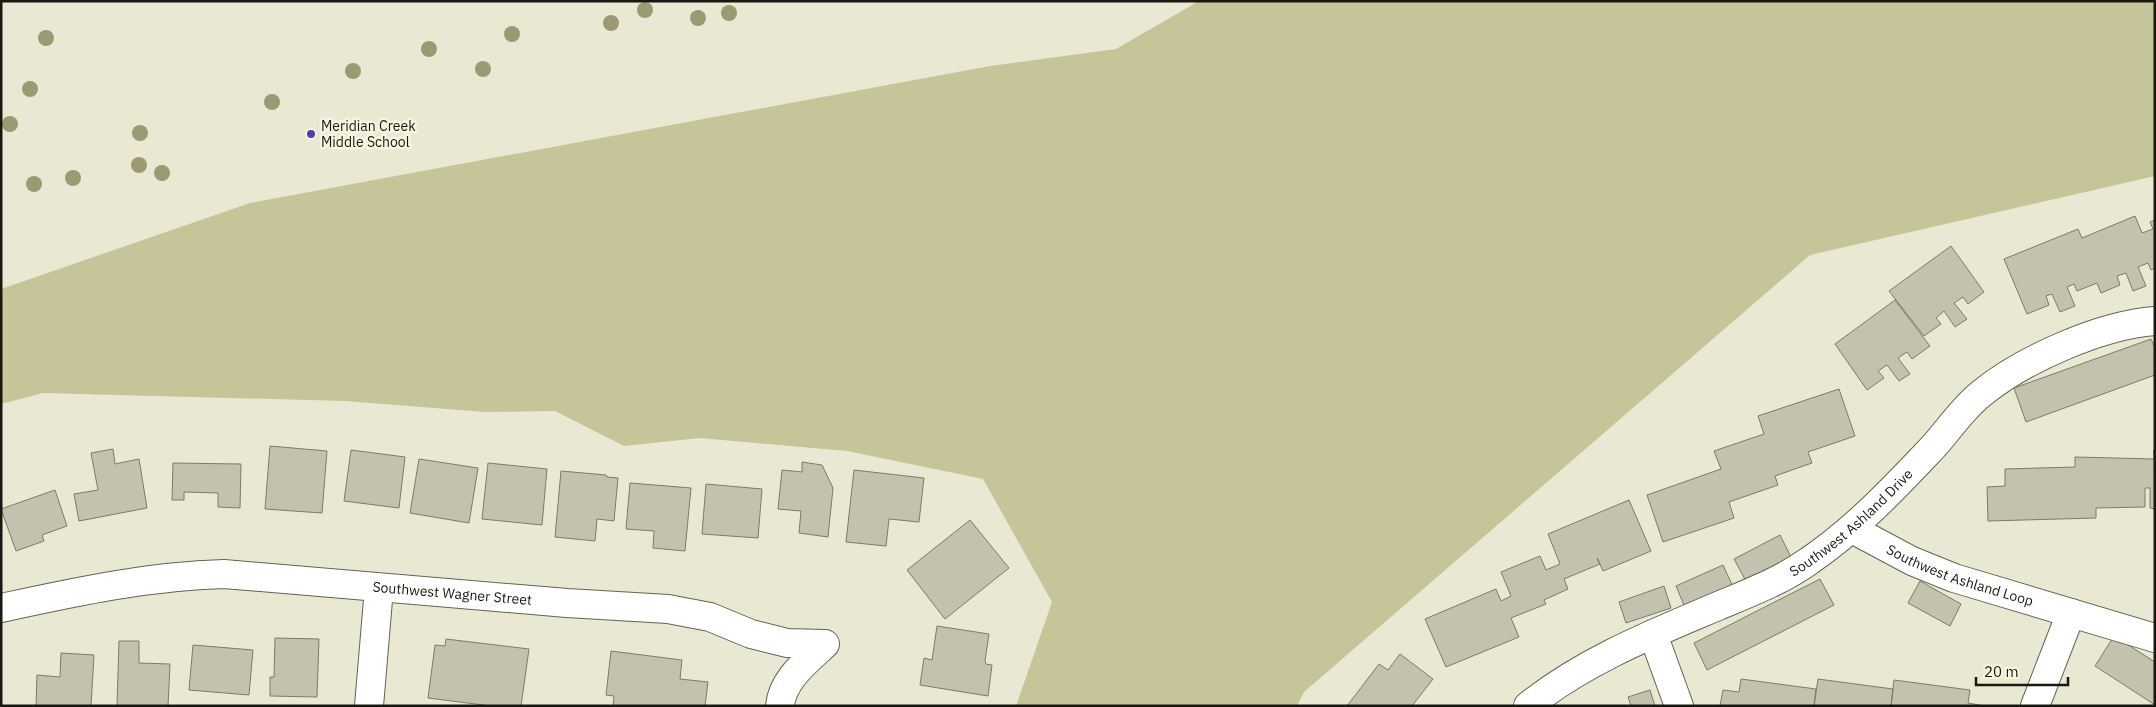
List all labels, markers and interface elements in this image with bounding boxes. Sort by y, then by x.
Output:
place label: Meridian Creek Middle School [321,117,416,151]
marker: Meridian Creek Middle School [305,128,317,140]
street label: Southwest Ashland Drive [1786,465,1917,580]
street label: Southwest Ashland Loop [1883,540,2035,610]
street label: Southwest Wagner Street [372,578,533,609]
scale bar [1976,654,2068,686]
text: 20 m [1984,662,2019,681]

